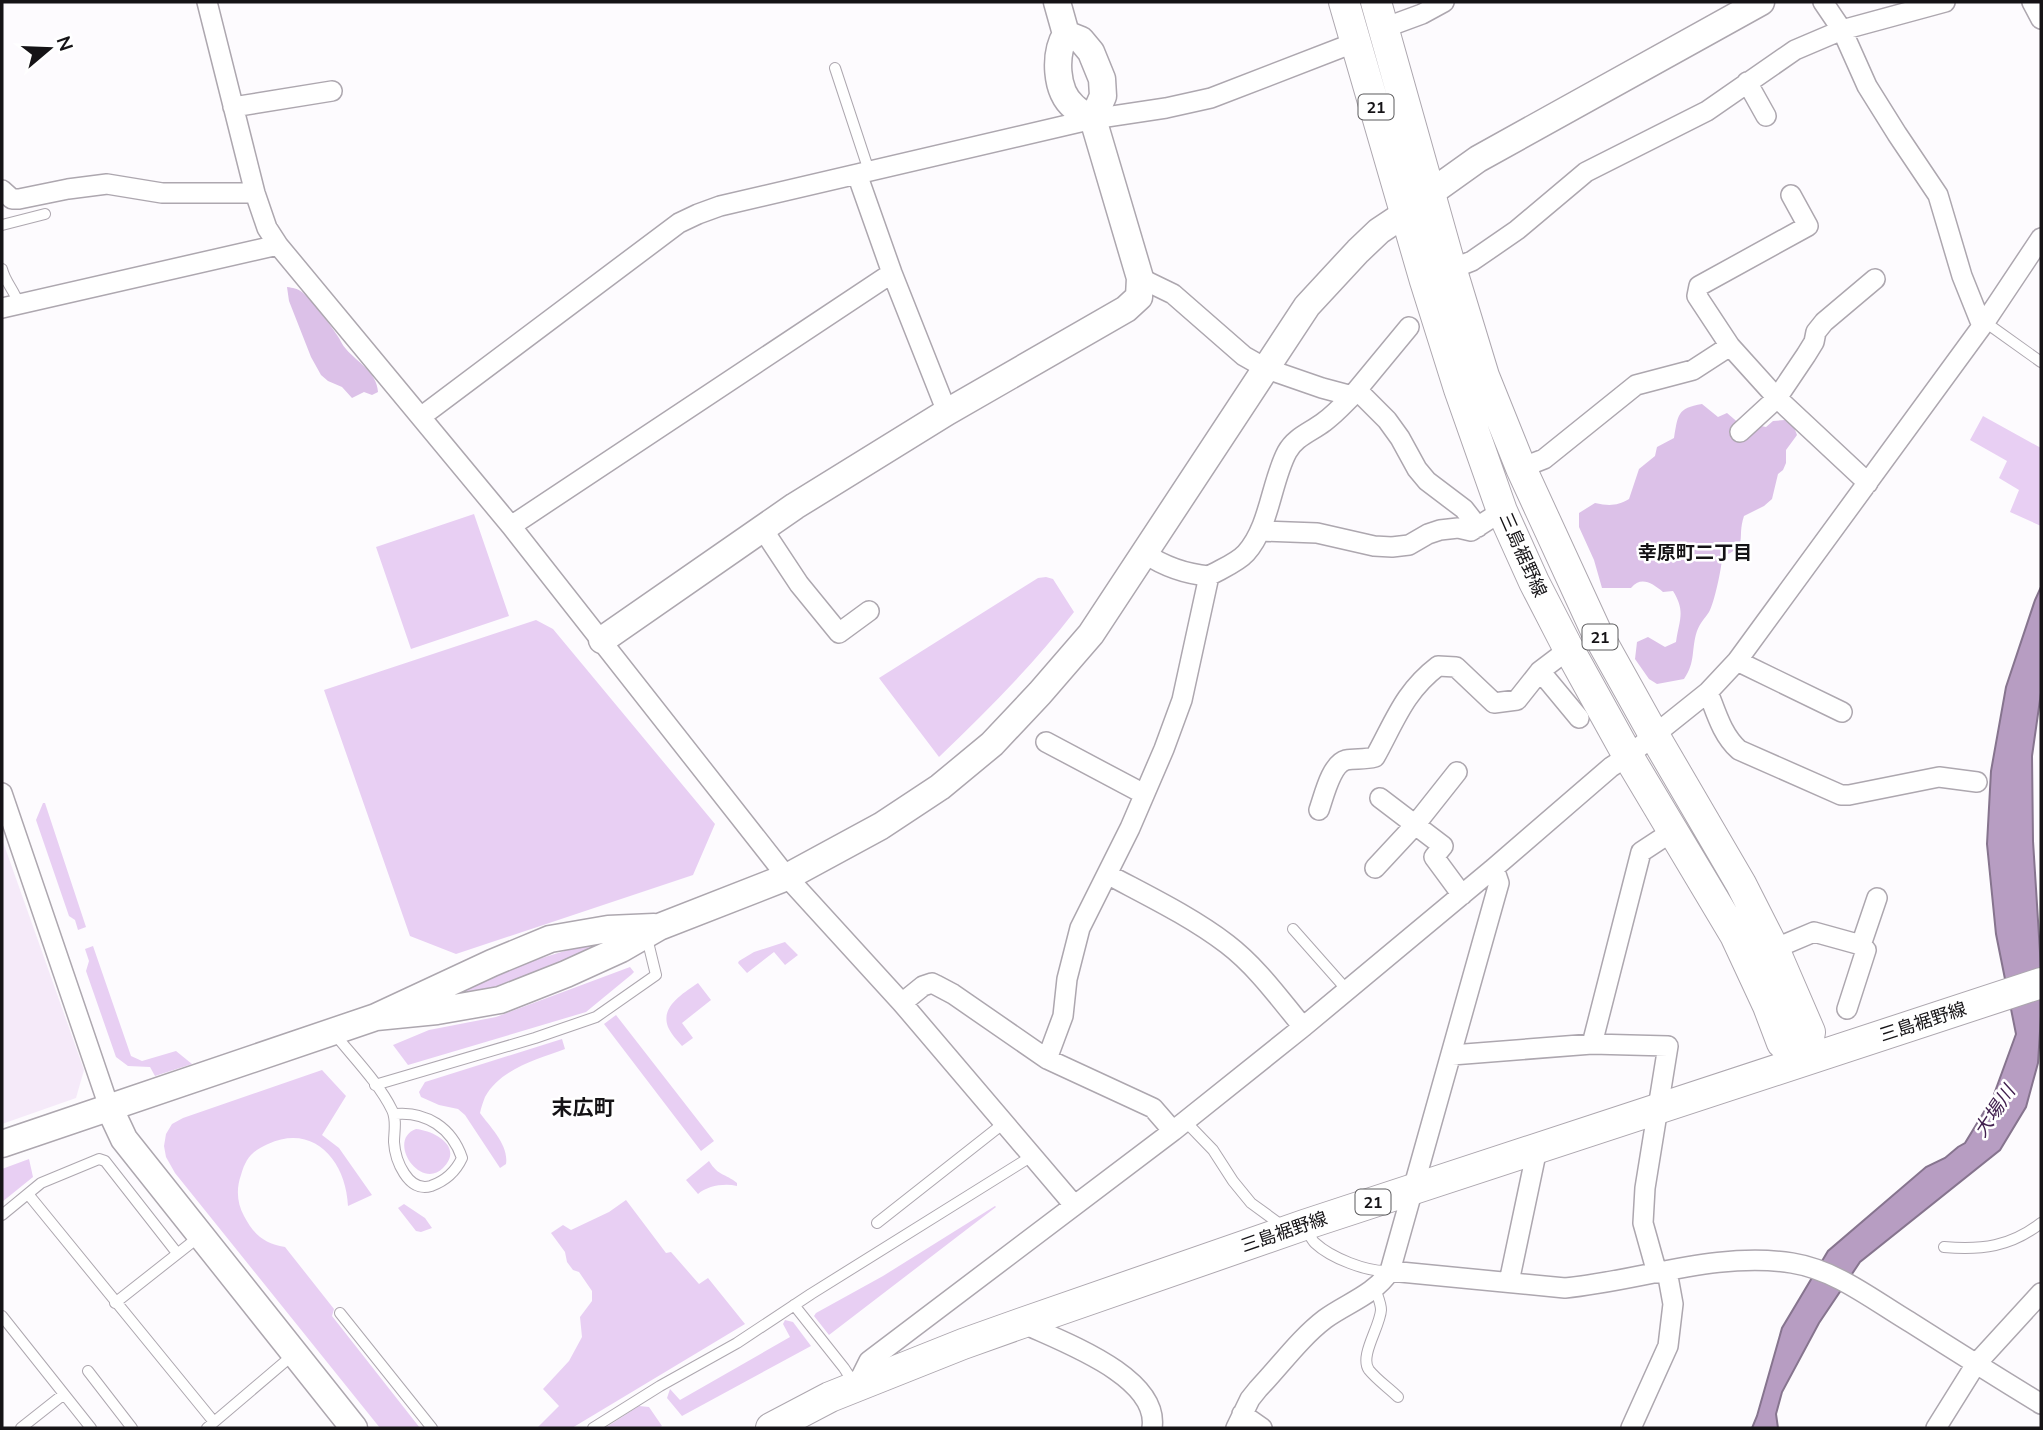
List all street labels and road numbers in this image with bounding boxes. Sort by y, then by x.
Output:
road number: 21 [1358,94,1394,120]
street label: 三島裾野線 [1494,509,1552,601]
road number: 21 [1582,624,1618,650]
street label: 三島裾野線 [1876,997,1970,1047]
road number: 21 [1356,1190,1390,1214]
street label: 三島裾野線 [1238,1206,1330,1258]

